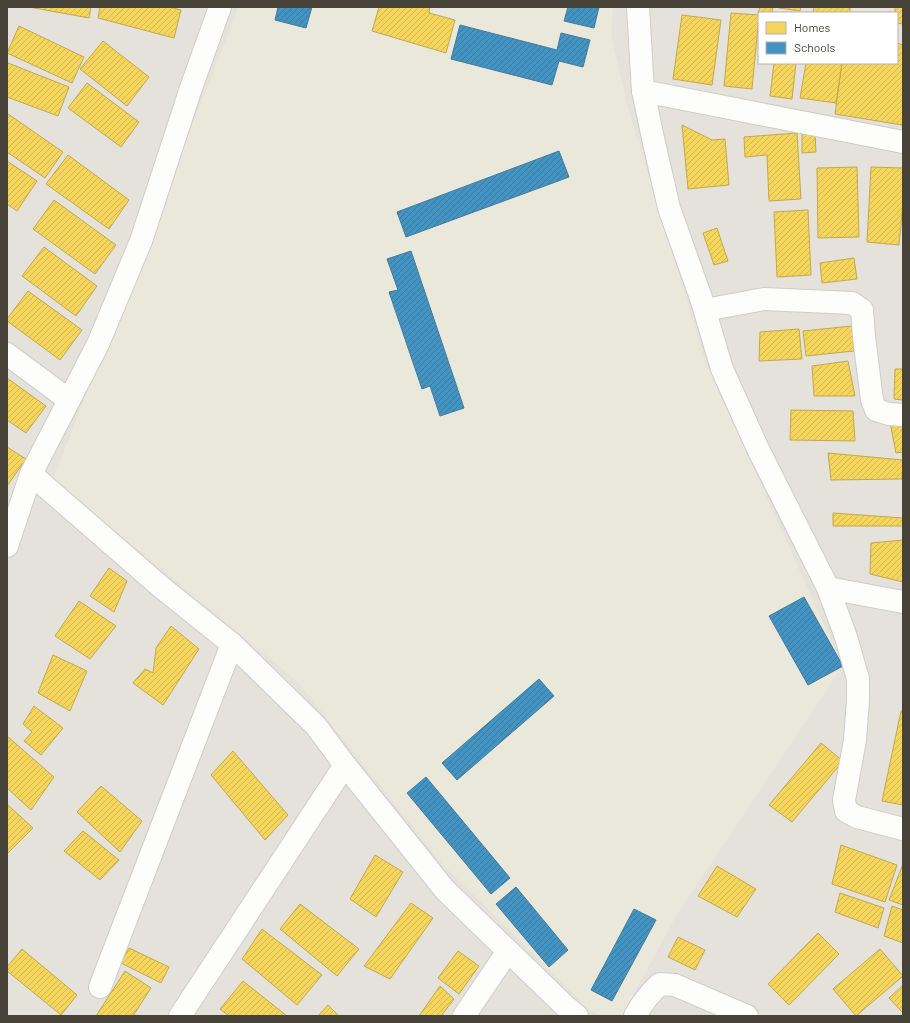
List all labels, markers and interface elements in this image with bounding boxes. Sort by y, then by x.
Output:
legend [758,12,898,64]
text: Homes [794,20,831,34]
text: Schools [794,40,835,54]

